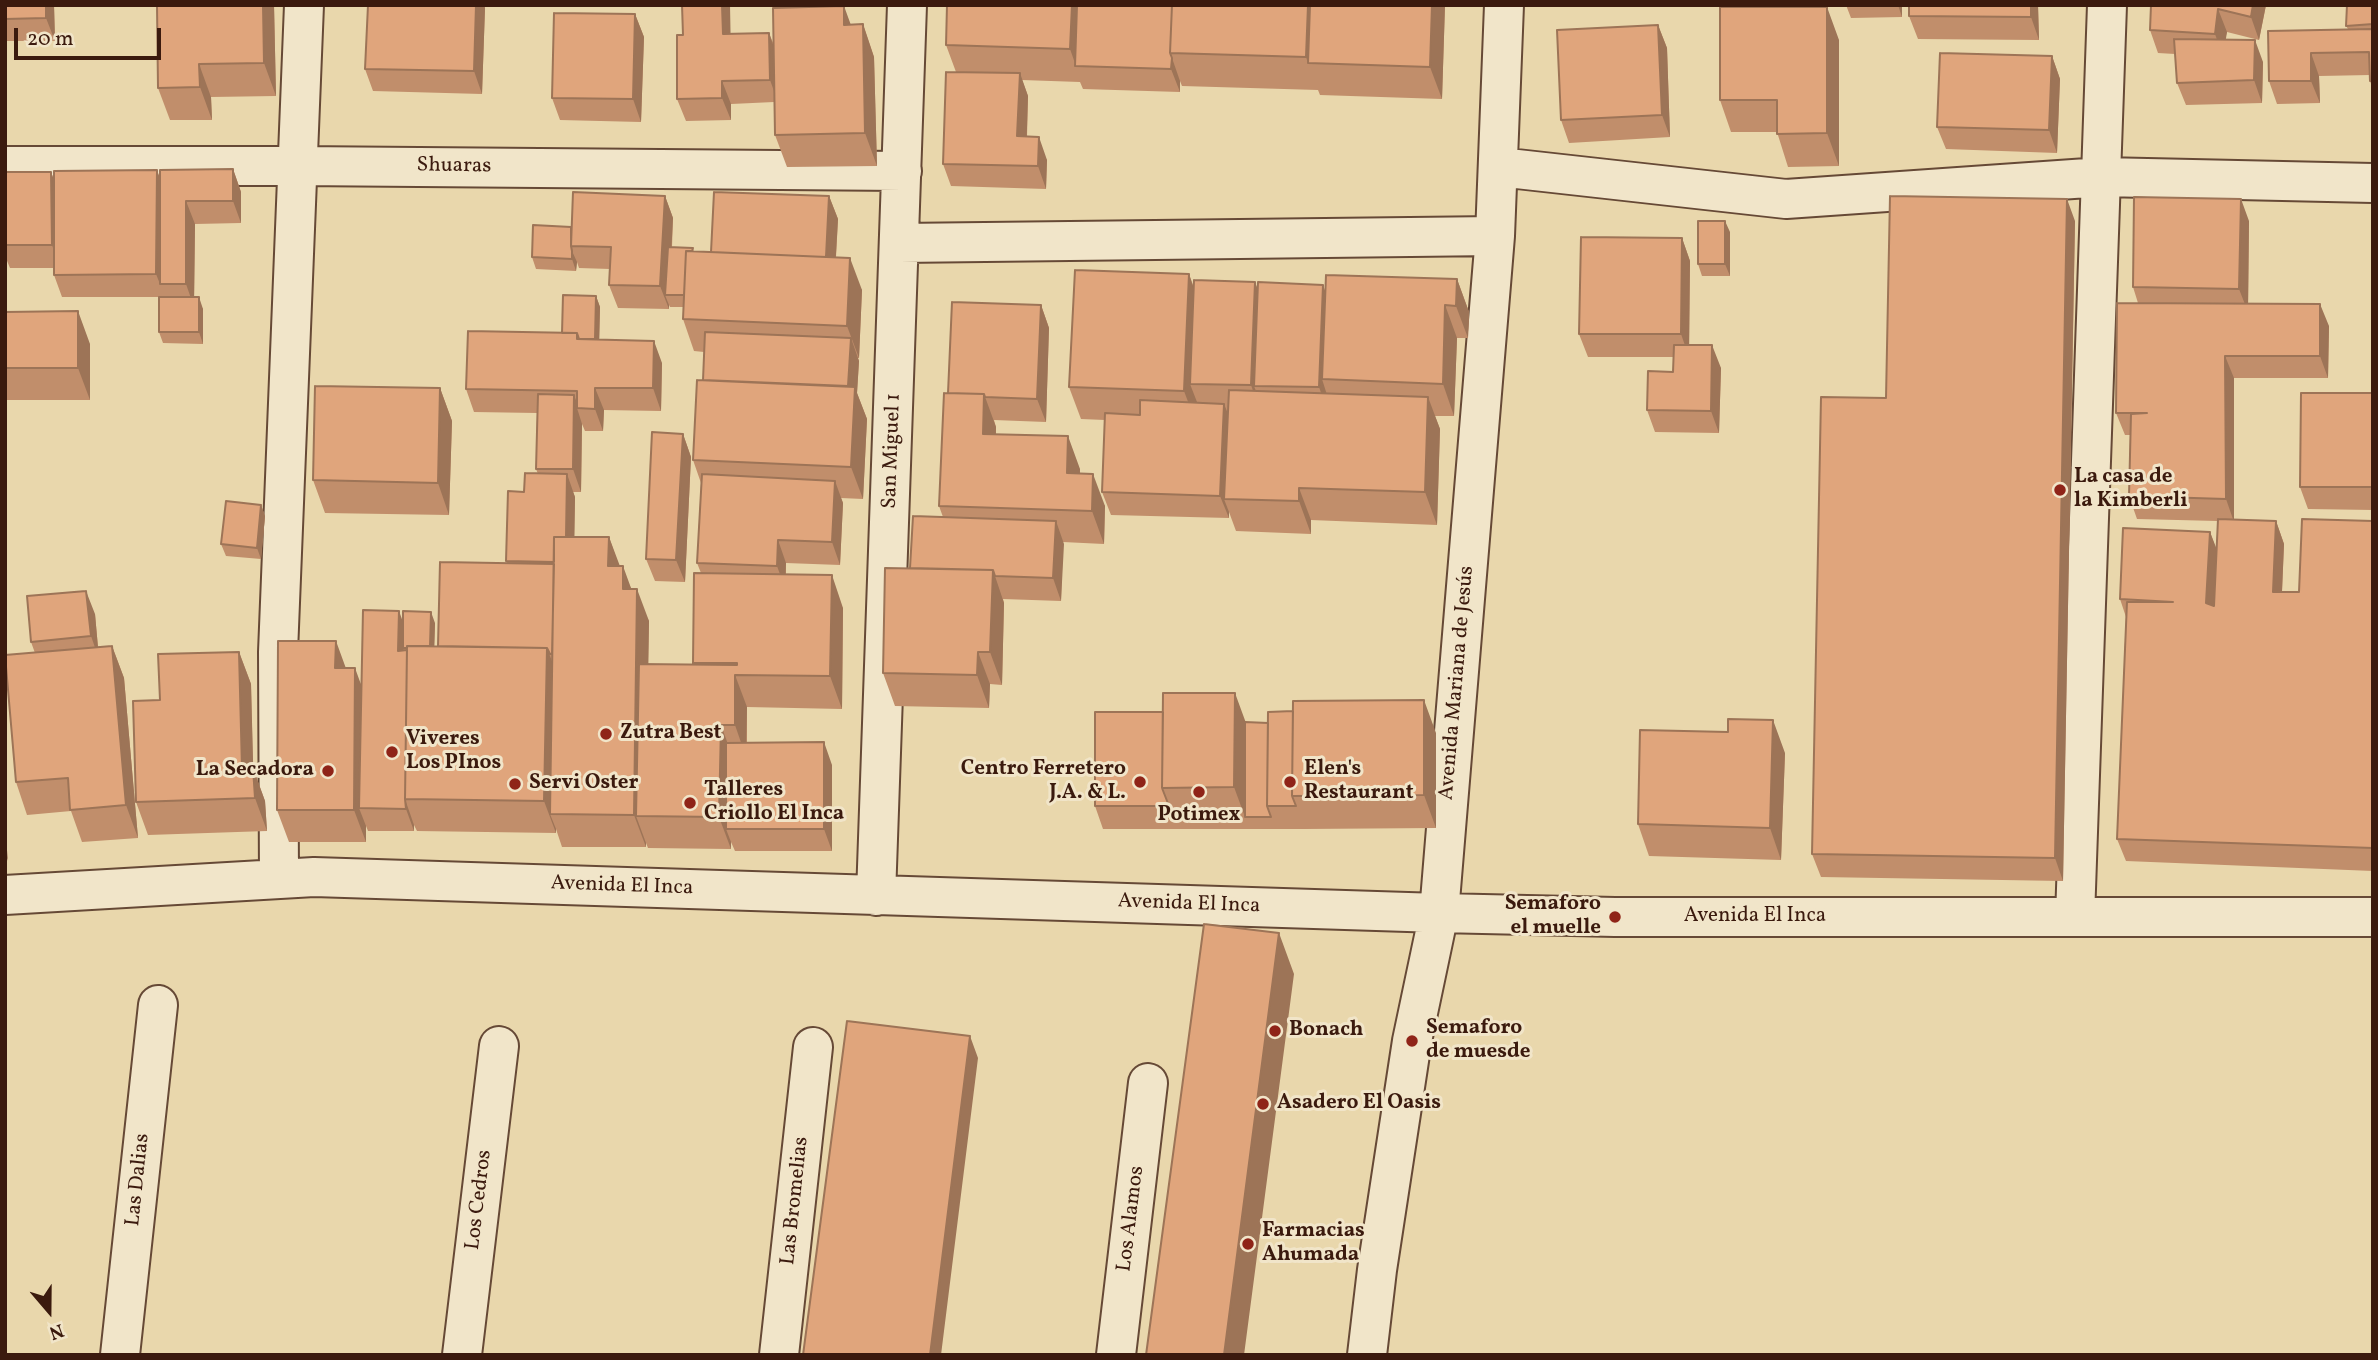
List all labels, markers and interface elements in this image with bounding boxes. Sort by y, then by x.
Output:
scale bar [18,14,164,58]
text: 20 m [27,25,73,54]
street label: Shuaras [416,154,492,180]
street label: San Miguel 1 [878,393,908,509]
place label: La casa de la Kimberli [2074,465,2188,515]
marker: La casa de la Kimberli [2052,482,2068,498]
street label: Avenida Mariana de Jesús [1435,565,1481,801]
place label: Zutra Best [620,721,721,747]
marker: Zutra Best [598,726,614,742]
place label: Viveres Los PInos [406,727,501,777]
marker: Viveres Los PInos [384,744,400,760]
place label: Centro Ferretero J.A. & L. [961,757,1126,807]
place label: Elen's Restaurant [1304,757,1414,807]
place label: La Secadora [196,758,314,784]
marker: La Secadora [320,763,336,779]
place label: Servi Oster [529,771,638,797]
marker: Centro Ferretero J.A. & L. [1132,774,1148,790]
marker: Elen's Restaurant [1282,774,1298,790]
marker: Servi Oster [507,776,523,792]
place label: Talleres Criollo El Inca [704,778,844,828]
marker: Potimex [1191,784,1207,800]
marker: Talleres Criollo El Inca [682,795,698,811]
place label: Potimex [1158,803,1240,829]
street label: Avenida El Inca [550,872,694,902]
street label: Avenida El Inca [1117,890,1261,920]
place label: Semaforo el muelle [1505,892,1601,942]
street label: Avenida El Inca [1684,904,1826,930]
marker: Semaforo el muelle [1607,909,1623,925]
place label: Semaforo de muesde [1426,1016,1530,1066]
place label: Bonach [1289,1018,1364,1044]
marker: Bonach [1267,1023,1283,1039]
marker: Semaforo de muesde [1404,1033,1420,1049]
place label: Asadero El Oasis [1277,1091,1441,1117]
marker: Asadero El Oasis [1255,1096,1271,1112]
street label: Las Dalias [122,1132,156,1228]
street label: Las Bromelias [777,1136,815,1266]
street label: Los Cedros [461,1149,499,1251]
street label: Los Alamos [1113,1165,1151,1273]
place label: Farmacias Ahumada [1262,1219,1365,1269]
marker: Farmacias Ahumada [1240,1236,1256,1252]
north arrow [14,1276,84,1346]
text: N [45,1316,67,1345]

